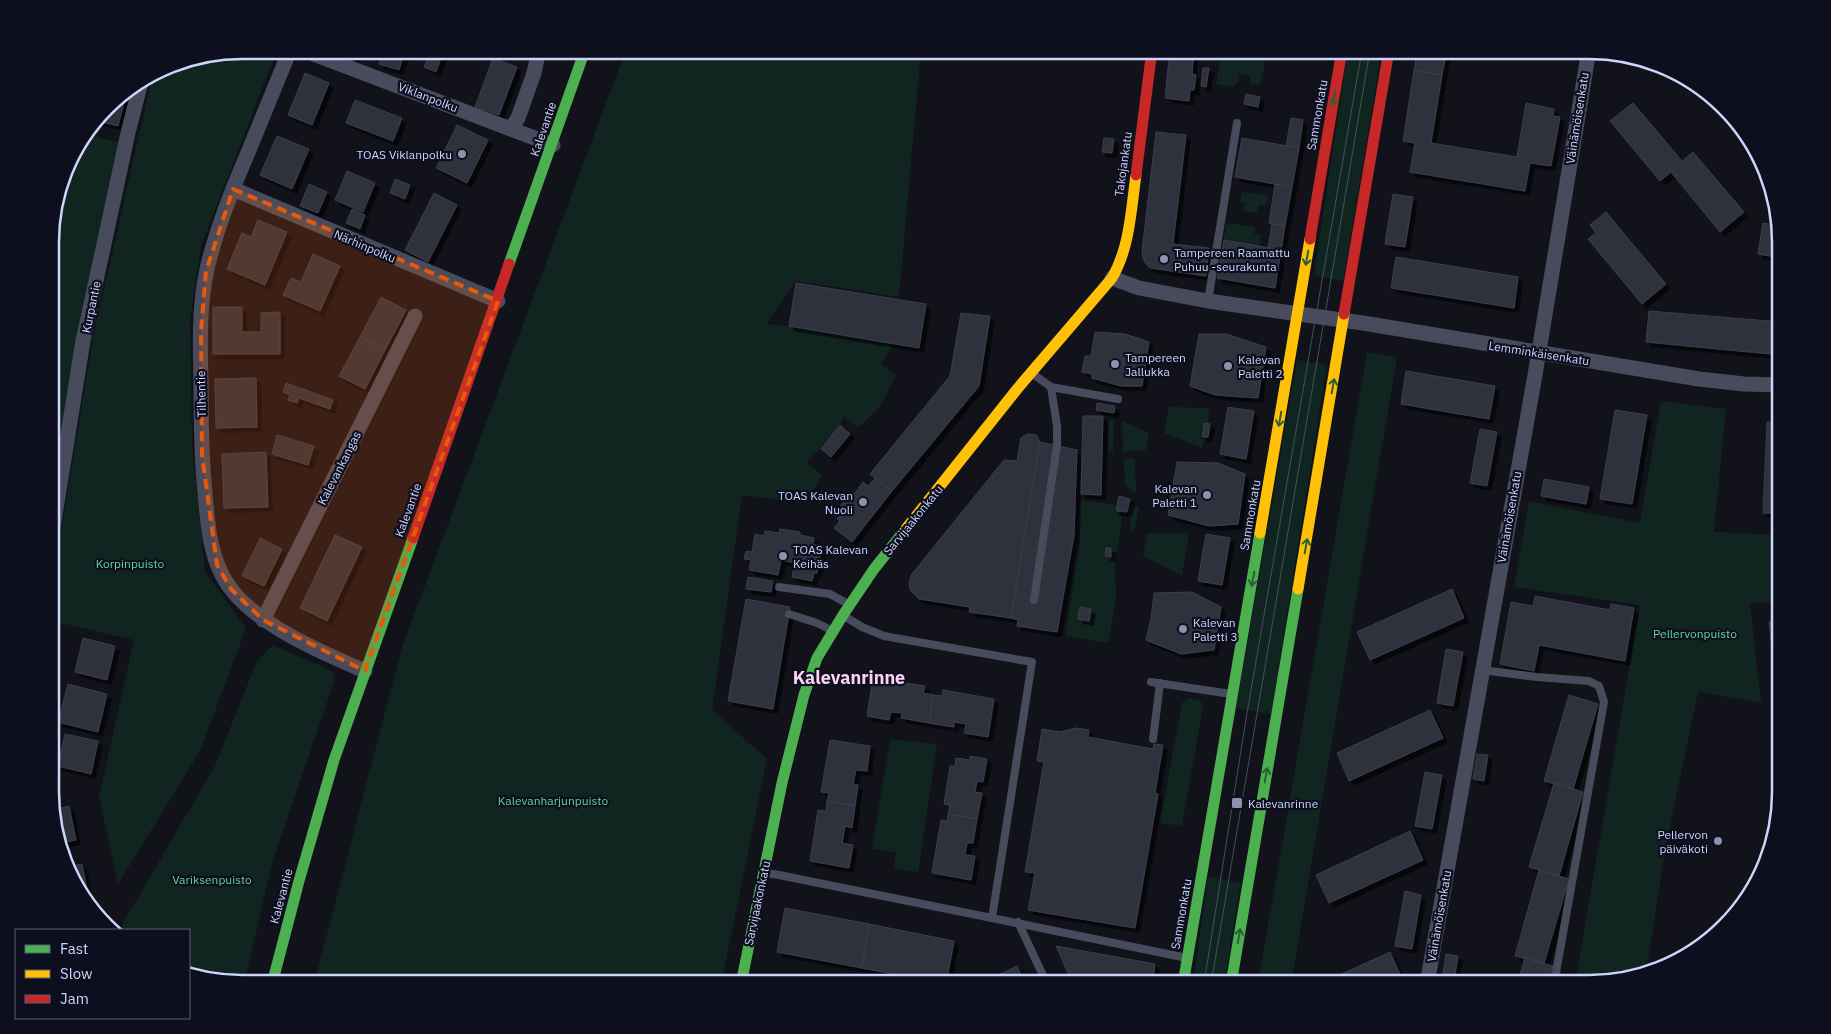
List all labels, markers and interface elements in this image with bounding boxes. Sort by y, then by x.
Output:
street label: Väinämöisenkatu [1562,71,1592,165]
street label: Sammonkatu [1303,78,1331,152]
street label: Viklanpolku [396,79,460,115]
one-way arrow [1329,90,1339,106]
street label: Kalevantie [527,100,559,158]
street label: Takojankatu [1111,131,1135,197]
place label: TOAS Viklanpolku [356,147,452,162]
marker: TOAS Viklanpolku [456,148,468,160]
street label: Närhinpolku [332,226,398,266]
place label: Tampereen Raamattu Puhuu -seurakunta [1174,245,1290,274]
one-way arrow [1301,250,1311,266]
marker: Tampereen Raamattu Puhuu -seurakunta [1158,253,1170,265]
street label: Kurpantie [78,279,104,334]
street label: Lemminkäisenkatu [1488,338,1590,368]
place label: Tampereen Jallukka [1125,350,1186,379]
place label: Kalevan Paletti 2 [1238,352,1283,381]
marker: Tampereen Jallukka [1109,358,1121,370]
marker: Kalevan Paletti 2 [1222,360,1234,372]
street label: Tilhentie [193,370,209,418]
one-way arrow [1328,378,1338,394]
one-way arrow [1275,410,1285,426]
street label: Kalevankangas [314,429,364,507]
street label: Väinämöisenkatu [1494,470,1524,564]
street label: Sammonkatu [1236,478,1264,552]
street label: Kalevantie [391,481,425,539]
place label: Kalevan Paletti 1 [1152,481,1197,510]
street label: Sarvijaakonkatu [880,482,946,558]
place label: TOAS Kalevan Nuoli [778,488,853,517]
marker: Kalevan Paletti 1 [1201,489,1213,501]
marker: TOAS Kalevan Nuoli [857,496,869,508]
one-way arrow [1301,539,1311,555]
place label: TOAS Kalevan Keihäs [793,542,868,571]
marker: TOAS Kalevan Keihäs [777,550,789,562]
park label: Korpinpuisto [96,556,165,571]
one-way arrow [1247,570,1257,586]
place label: Kalevan Paletti 3 [1193,615,1238,644]
marker: Kalevan Paletti 3 [1177,623,1189,635]
park label: Pellervonpuisto [1653,626,1737,641]
district label: Kalevanrinne [793,666,905,689]
one-way arrow [1261,768,1271,784]
park label: Kalevanharjunpuisto [498,793,608,808]
marker: Kalevanrinne [1230,796,1244,810]
place label: Kalevanrinne [1248,796,1319,811]
place label: Pellervon päiväkoti [1657,827,1708,856]
marker: Pellervon päiväkoti [1712,835,1724,847]
street label: Sarvijaakonkatu [741,859,773,947]
street label: Kalevantie [266,866,296,925]
street label: Väinämöisenkatu [1424,869,1454,963]
park label: Variksenpuisto [172,872,252,887]
street label: Sammonkatu [1167,877,1195,951]
one-way arrow [1234,928,1244,944]
legend [15,929,190,1019]
text: Fast [60,939,88,958]
text: Slow [60,964,93,983]
text: Jam [60,989,89,1008]

